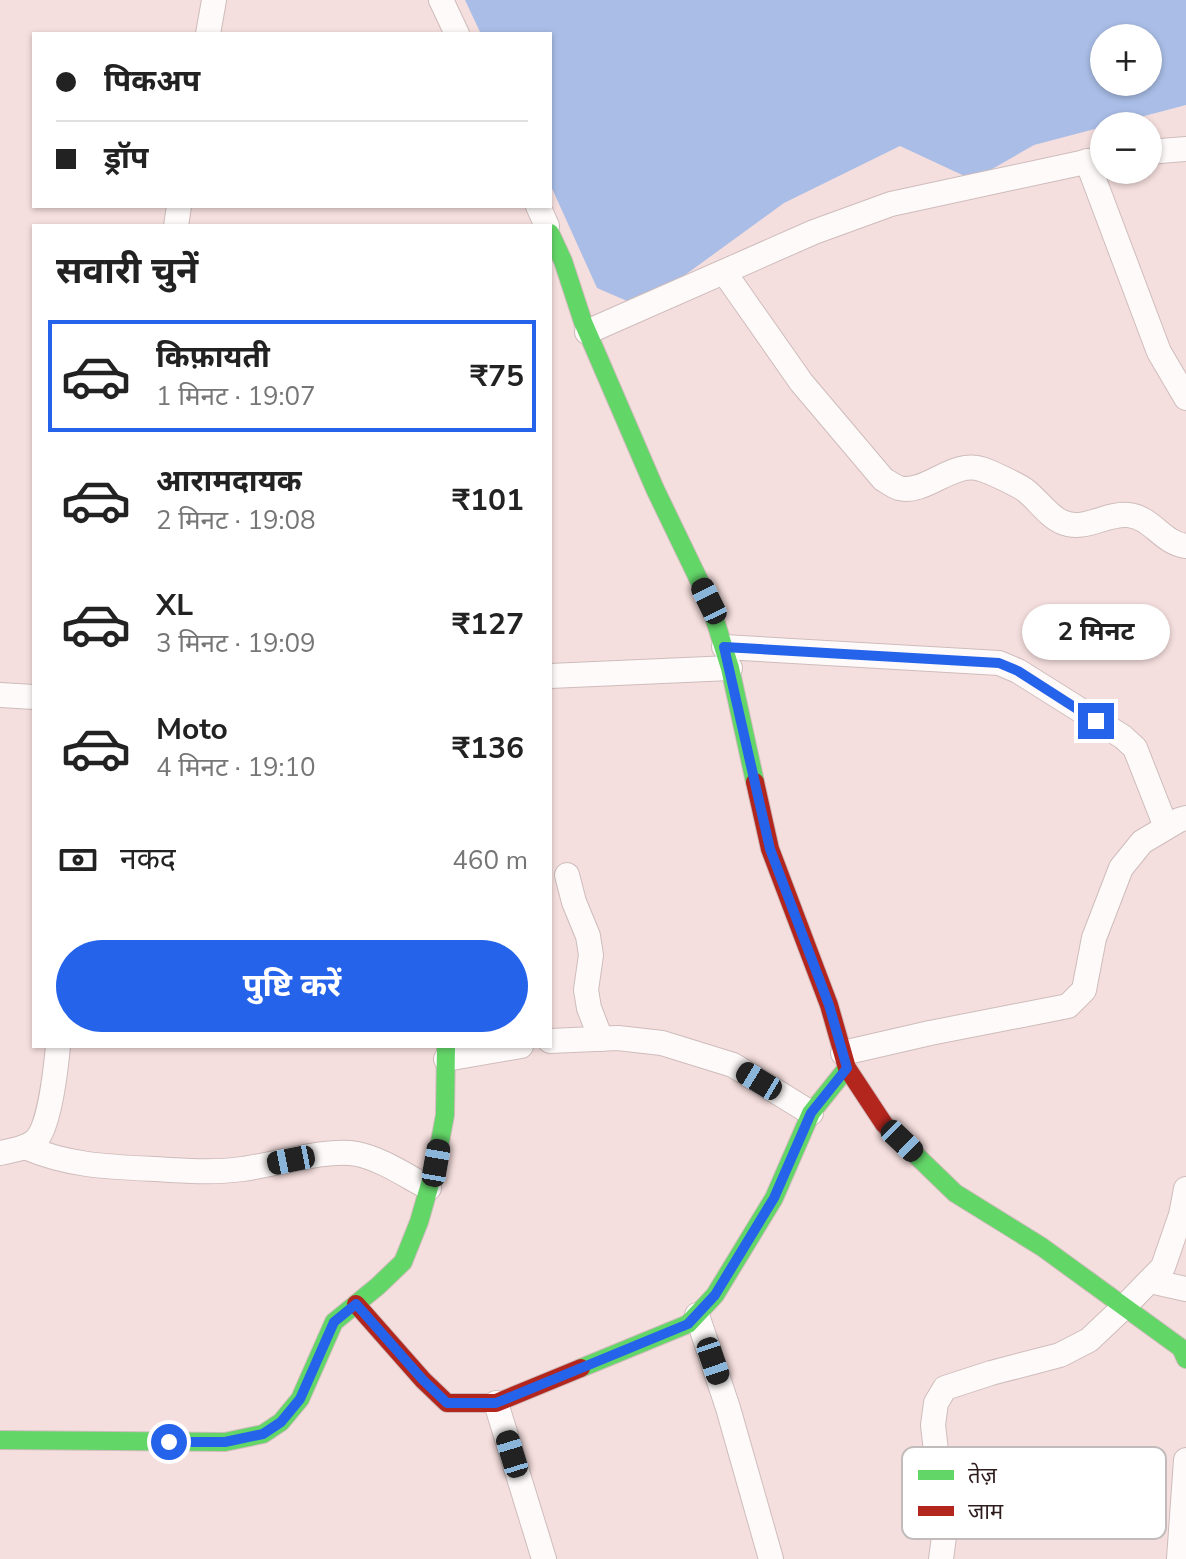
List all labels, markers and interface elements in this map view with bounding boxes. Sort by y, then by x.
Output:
map controls [1090,24,1162,184]
button: + [1090,24,1162,96]
text: पिकअप [104,61,200,102]
button: − [1090,112,1162,184]
text: ड्रॉप [104,138,148,179]
text: सवारी चुनें [56,247,198,296]
text: किफ़ायती [156,337,270,378]
icon: car [60,340,132,412]
text: ₹75 [470,356,524,397]
text: 1 मिनट · 19:07 [156,379,316,414]
text: आरामदायक [156,461,302,502]
icon: car [60,464,132,536]
text: ₹101 [452,480,524,521]
text: 2 मिनट · 19:08 [156,503,316,538]
car [688,574,730,628]
text: XL [156,585,193,626]
icon: car [60,588,132,660]
text: ₹127 [452,604,524,645]
callout: 2 मिनट [1022,605,1170,661]
text: 2 मिनट [1057,614,1135,649]
text: 3 मिनट · 19:09 [156,626,316,661]
route end [1078,703,1114,739]
text: Moto [156,709,228,750]
icon: car [60,712,132,784]
text: ₹136 [452,728,524,769]
text: 4 मिनट · 19:10 [156,750,316,785]
icon: cash [56,838,100,882]
text: नकद [120,839,176,880]
text: 460 m [452,843,528,878]
button: पुष्टि करें [56,940,528,1032]
car [732,1058,786,1104]
car [876,1116,928,1166]
car [420,1137,452,1189]
car [265,1144,317,1176]
car [694,1334,732,1388]
route start [151,1424,187,1460]
car [494,1428,530,1480]
legend [902,1447,1166,1539]
text: तेज़ [968,1461,998,1491]
text: जाम [968,1497,1004,1527]

